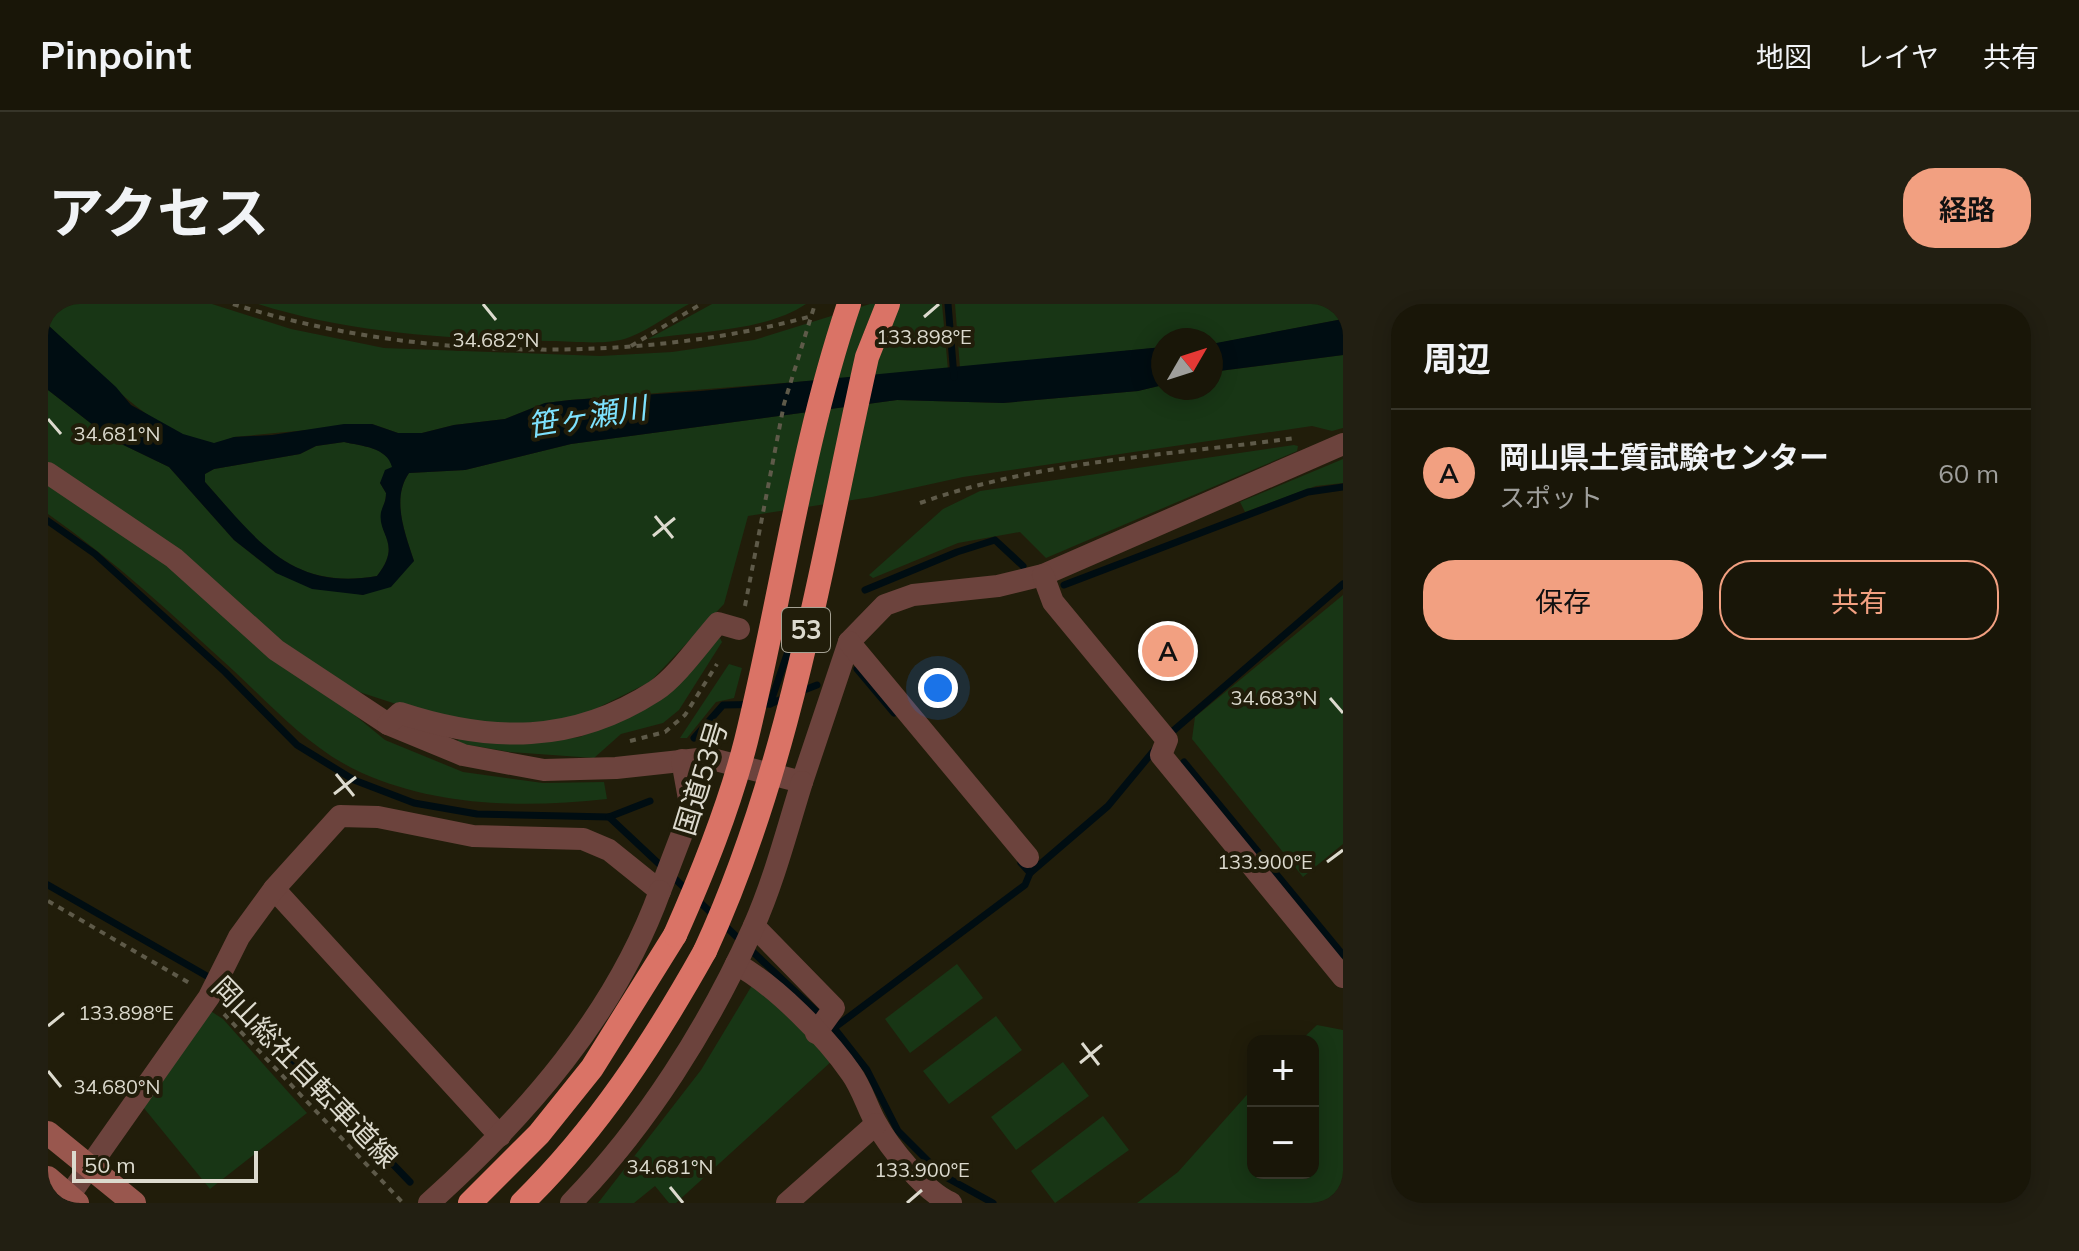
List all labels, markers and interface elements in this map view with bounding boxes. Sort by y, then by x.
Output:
text: Pinpoint [40,31,191,79]
text: 地図 [1756,39,1812,74]
text: レイヤ [1856,39,1939,74]
text: 共有 [1983,39,2039,74]
button: 経路 [1903,168,2031,248]
text: アクセス [48,177,269,247]
text: 133.898°E [876,324,972,349]
text: 34.682°N [453,327,539,352]
north arrow [1151,328,1223,400]
text: 周辺 [1423,337,1491,380]
water label: 笹ヶ瀬川 [525,387,652,444]
text: 34.681°N [74,421,160,446]
text: 岡山県土質試験センター [1499,438,1829,476]
text: A [1439,457,1459,490]
text: 60 m [1938,457,1999,490]
text: スポット [1499,481,1603,514]
button: 保存 [1423,560,1703,640]
button: 共有 [1719,560,1999,640]
road number: 53 [782,608,830,652]
pin: A [1142,621,1194,681]
your location [918,668,958,708]
text: 34.683°N [1231,685,1317,710]
street label: 国道53号 [667,717,734,839]
text: 133.900°E [1217,849,1313,874]
street label: 岡山総社自転車道線 [205,969,405,1174]
text: 133.898°E [78,1000,174,1025]
map controls [1247,1035,1319,1179]
button: + [1247,1035,1319,1107]
text: 34.680°N [74,1074,160,1099]
button: − [1247,1107,1319,1179]
scale bar [72,1147,258,1183]
text: 50 m [84,1151,135,1179]
text: 34.681°N [627,1154,713,1179]
text: 133.900°E [874,1157,970,1182]

